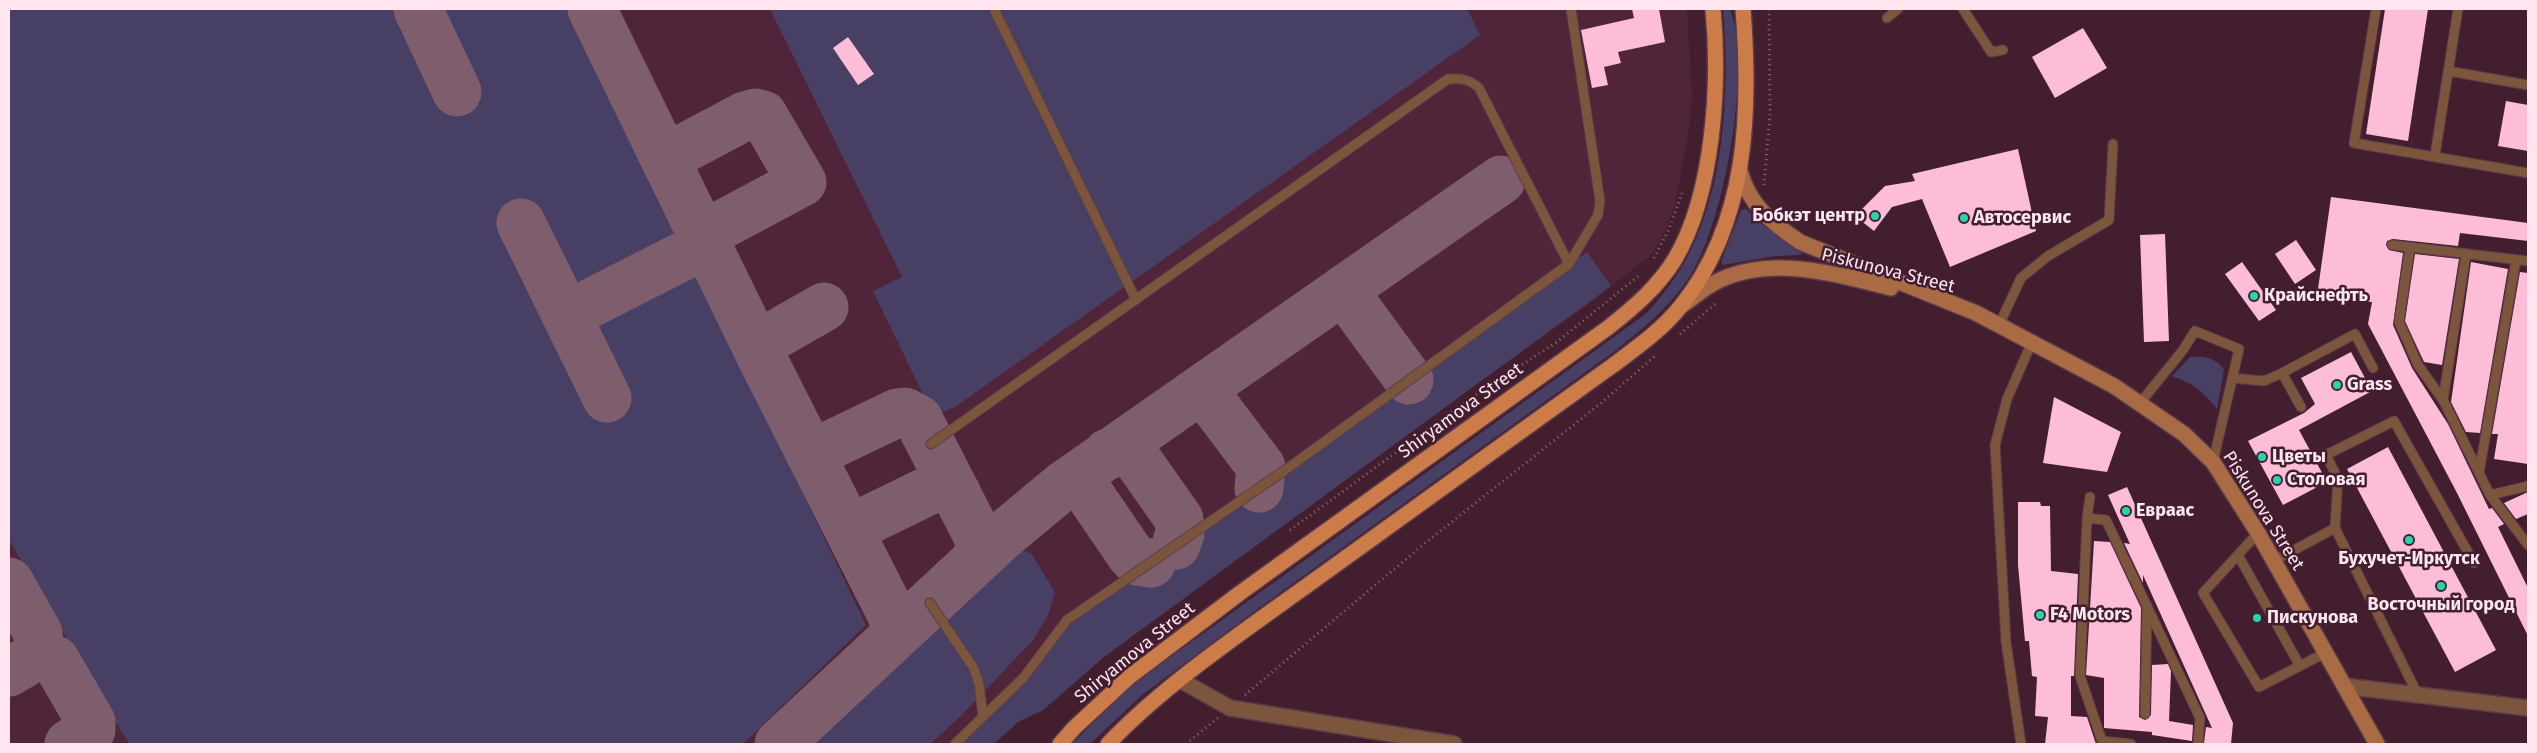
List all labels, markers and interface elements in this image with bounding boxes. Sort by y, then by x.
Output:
place label: Бобкэт центр [1752,205,1865,227]
place label: Автосервис [1974,207,2071,229]
marker: Бобкэт центр [1869,210,1881,222]
marker: Автосервис [1958,212,1970,224]
street label: Piskunova Street [1819,244,1957,298]
place label: Крайснефть [2264,285,2368,307]
marker: Крайснефть [2248,290,2260,302]
street label: Shiryamova Street [1395,359,1527,463]
place label: Grass [2347,374,2392,396]
marker: Grass [2331,379,2343,391]
place label: Цветы [2272,446,2326,468]
street label: Piskunova Street [2218,447,2308,575]
marker: Цветы [2256,451,2268,463]
place label: Столовая [2287,469,2365,491]
marker: Столовая [2271,474,2283,486]
place label: Евраас [2136,500,2194,522]
marker: Евраас [2120,505,2132,517]
marker: Бухучет-Иркутск [2403,534,2415,546]
place label: Бухучет-Иркутск [2338,548,2480,570]
marker: Восточный город [2435,580,2447,592]
place label: Восточный город [2368,594,2514,616]
street label: Shiryamova Street [1070,598,1200,708]
place label: F4 Motors [2050,604,2130,626]
place label: Пискунова [2267,607,2358,629]
marker: F4 Motors [2034,609,2046,621]
marker: Пискунова [2251,612,2263,624]

